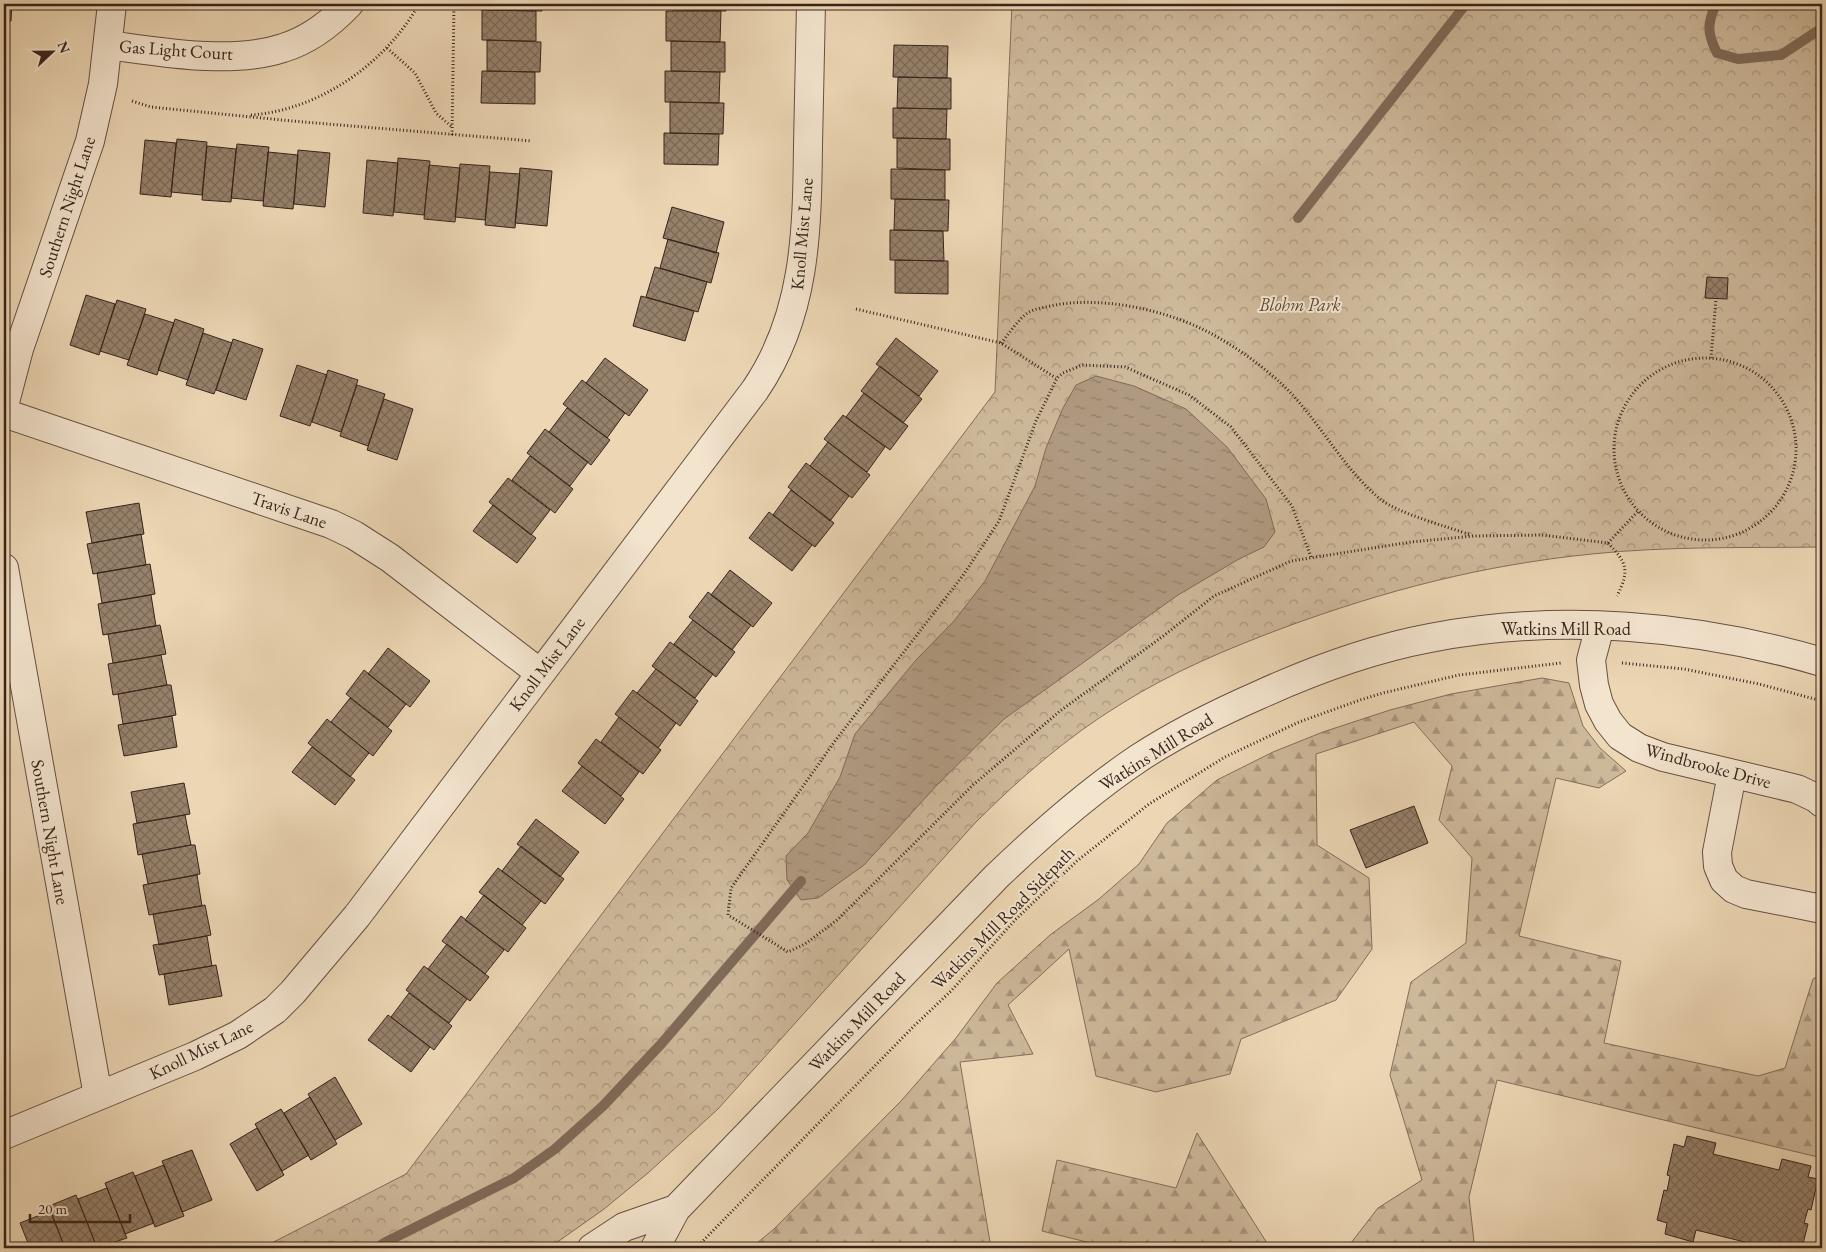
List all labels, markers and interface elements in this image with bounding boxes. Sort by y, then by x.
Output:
north arrow [28,28,78,78]
street label: Gas Light Court [118,34,234,65]
text: N [54,39,75,56]
street label: Southern Night Lane [33,133,100,280]
street label: Knoll Mist Lane [785,177,818,291]
park label: Blohm Park [1258,293,1341,316]
street label: Travis Lane [248,486,330,533]
street label: Knoll Mist Lane [504,612,590,716]
street label: Watkins Mill Road [1501,617,1632,640]
street label: Watkins Mill Road [1095,707,1218,796]
street label: Windbrooke Drive [1643,738,1774,793]
street label: Southern Night Lane [26,758,75,906]
street label: Watkins Mill Road Sidepath [926,841,1079,994]
street label: Watkins Mill Road [803,966,911,1076]
street label: Knoll Mist Lane [145,1015,256,1085]
scale bar [30,1192,130,1224]
text: 20 m [38,1199,67,1218]

